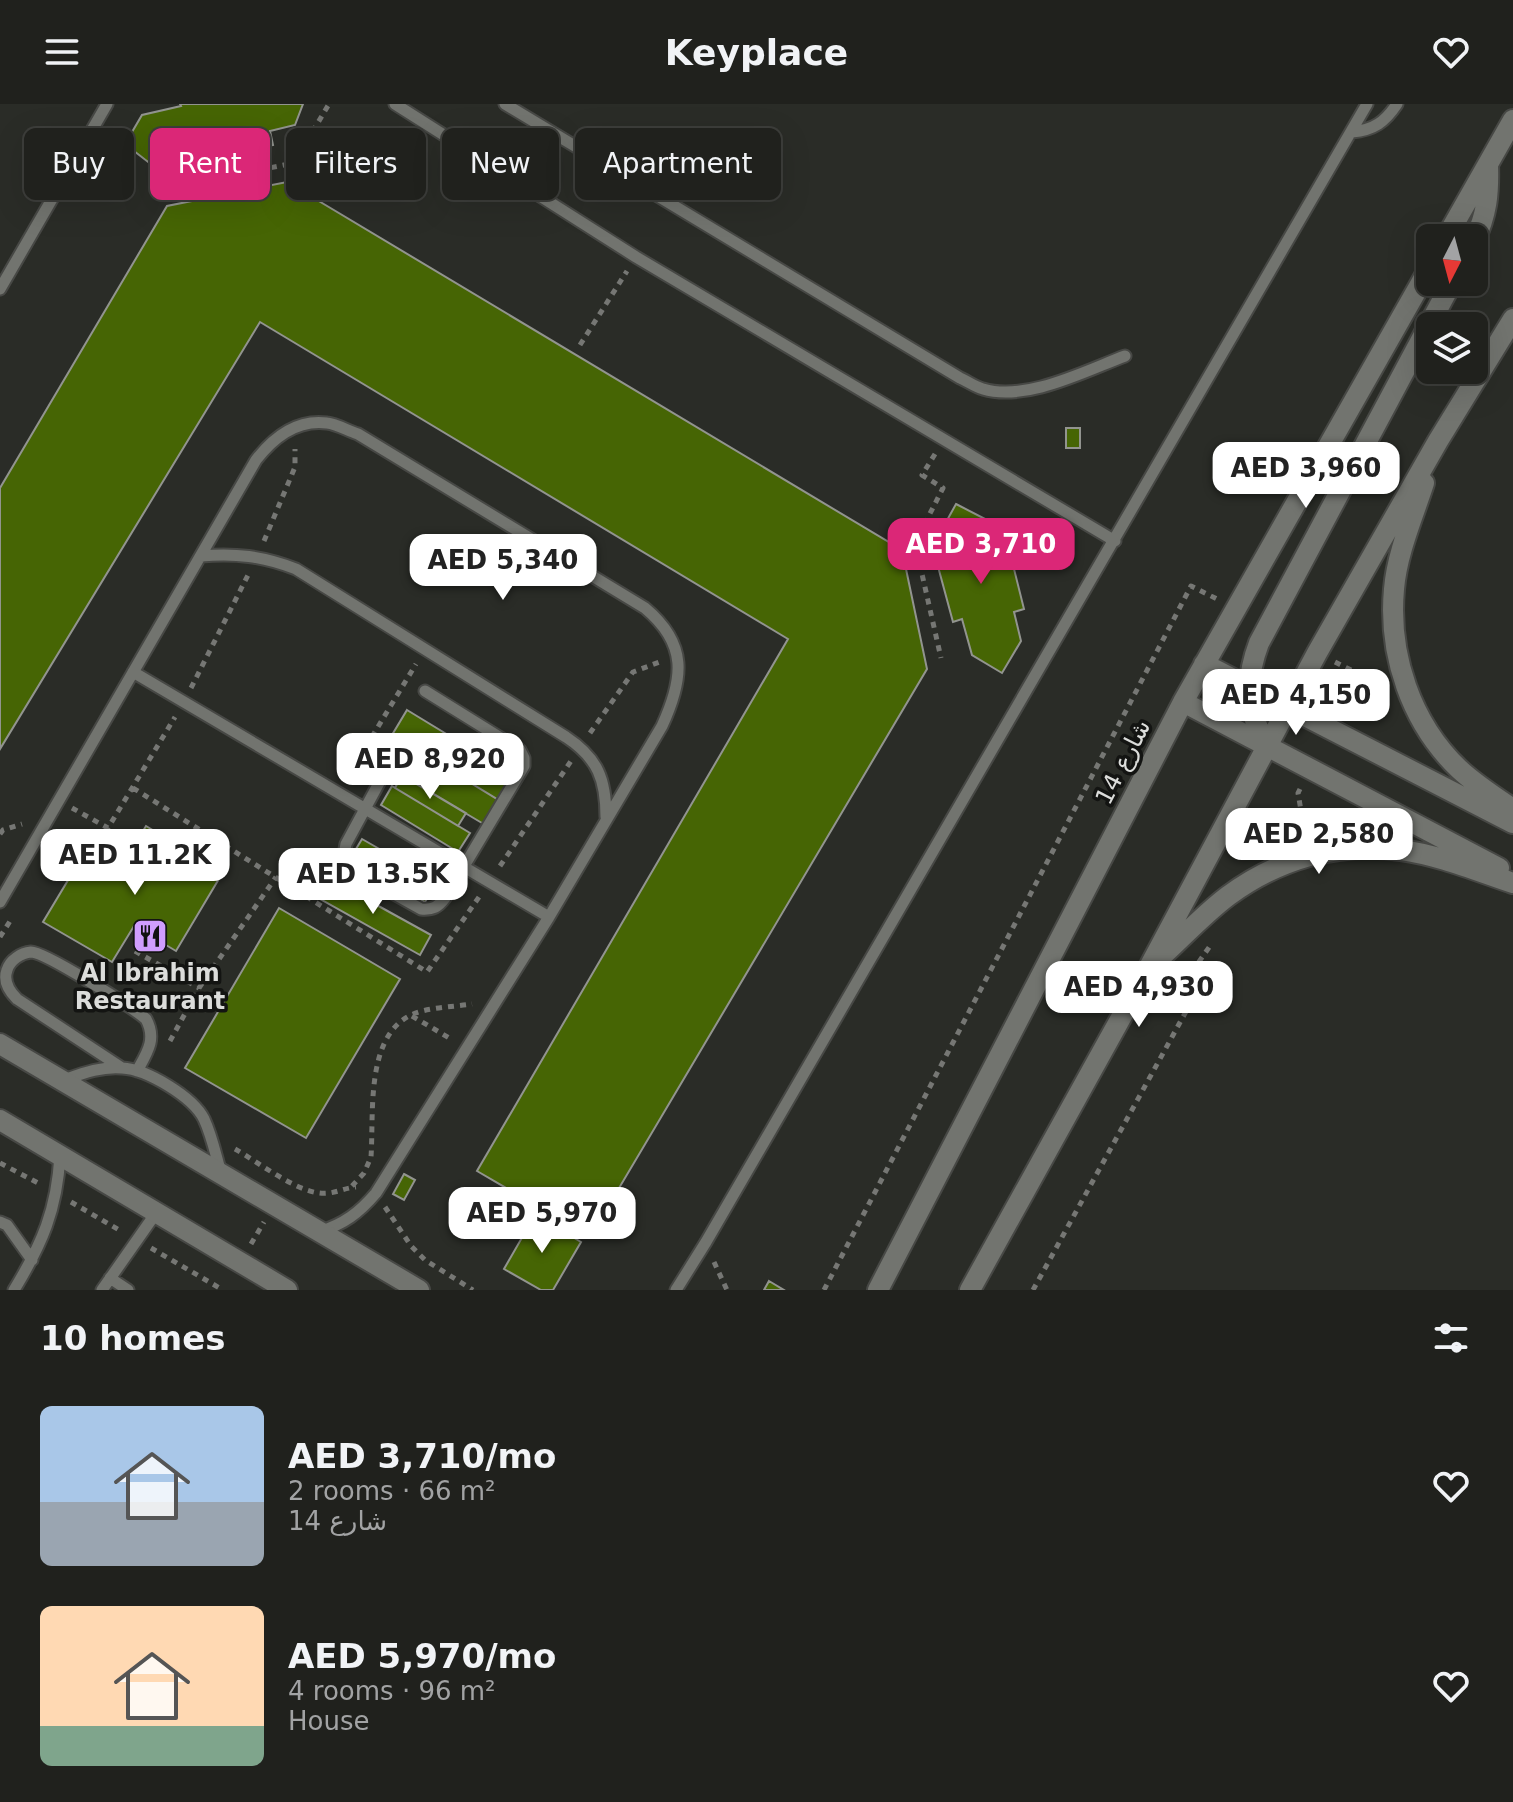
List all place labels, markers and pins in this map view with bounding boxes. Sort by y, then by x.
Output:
pin: AED 3,960 [1214,442,1398,510]
pin: AED 3,710 [889,518,1073,586]
pin: AED 5,340 [411,534,595,602]
pin: AED 4,150 [1204,669,1388,737]
pin: AED 8,920 [338,733,522,801]
pin: AED 2,580 [1227,808,1411,876]
pin: AED 11.2K [43,829,227,897]
pin: AED 13.5K [281,848,465,916]
restaurant icon: Al Ibrahim Restaurant [131,917,169,955]
place label: Al Ibrahim Restaurant [75,959,225,1015]
pin: AED 4,930 [1047,961,1231,1029]
pin: AED 5,970 [450,1187,634,1255]

